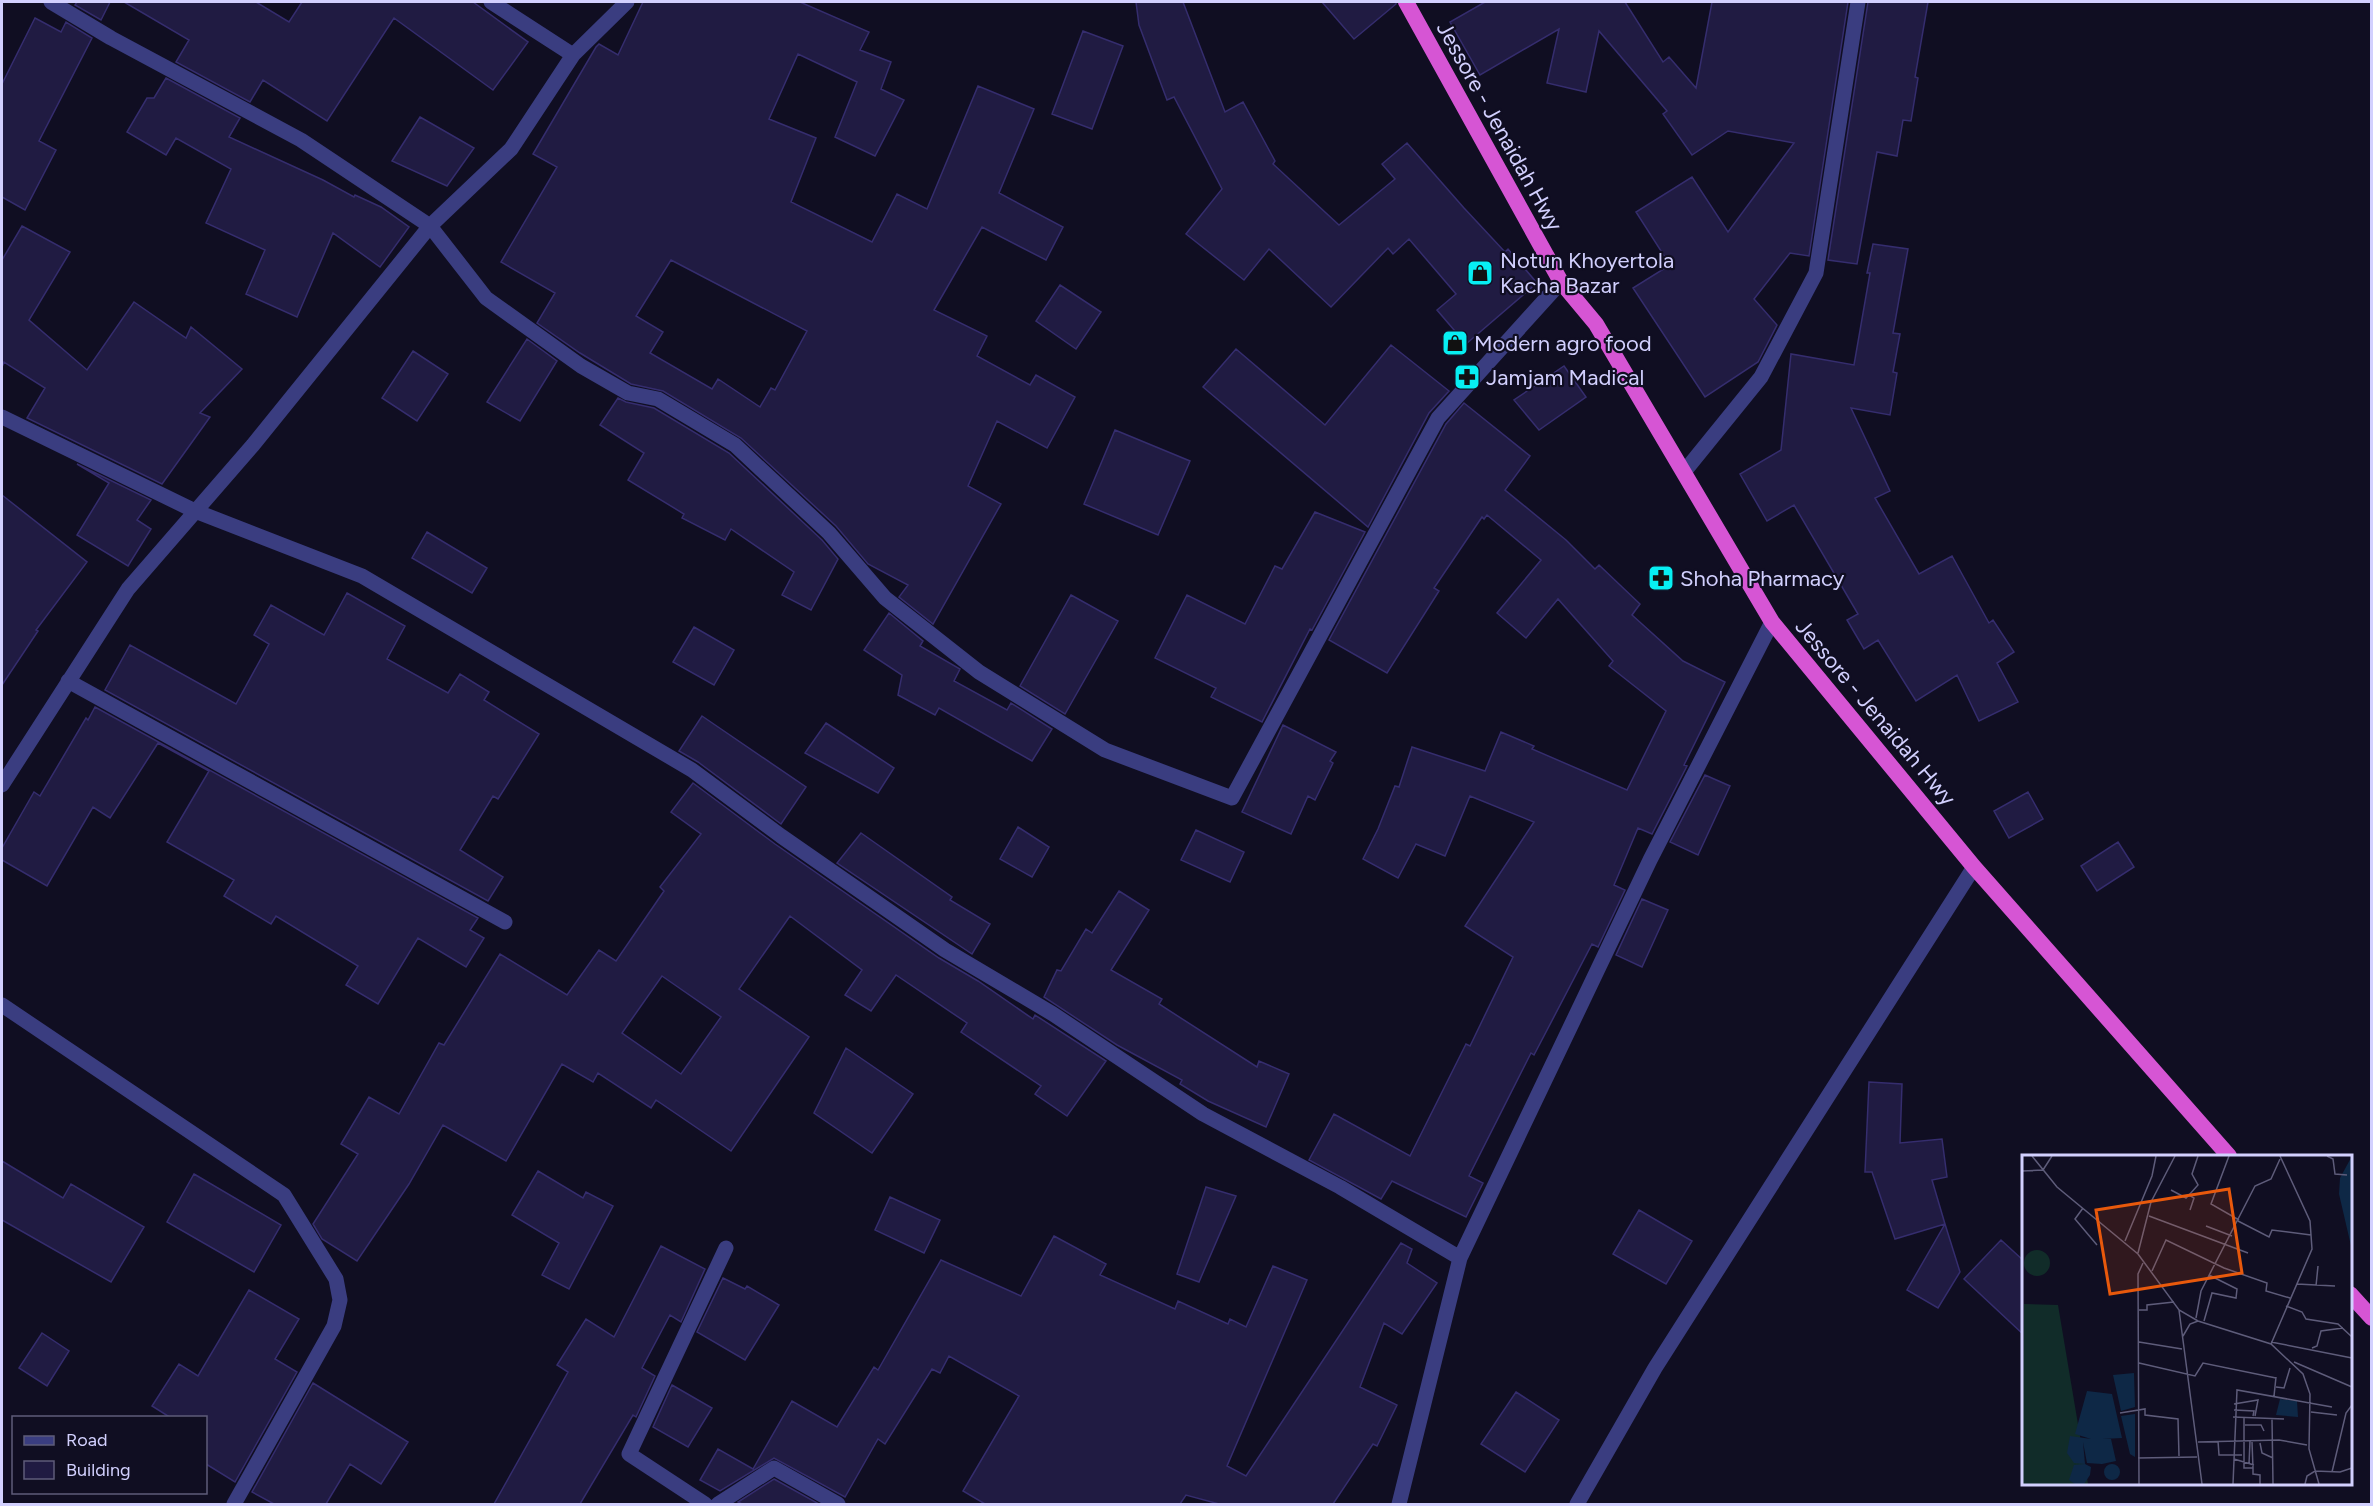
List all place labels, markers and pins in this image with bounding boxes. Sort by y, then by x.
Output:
place label: Notun Khoyertola Kacha Bazar [1500,247,1674,299]
shop icon: Notun Khoyertola Kacha Bazar [1465,258,1495,288]
shop icon: Modern agro food [1440,328,1470,358]
place label: Modern agro food [1474,330,1652,357]
pharmacy icon: Jamjam Madical [1452,362,1482,392]
place label: Jamjam Madical [1486,364,1644,391]
pharmacy icon: Shoha Pharmacy [1646,563,1676,593]
place label: Shoha Pharmacy [1680,565,1845,592]

